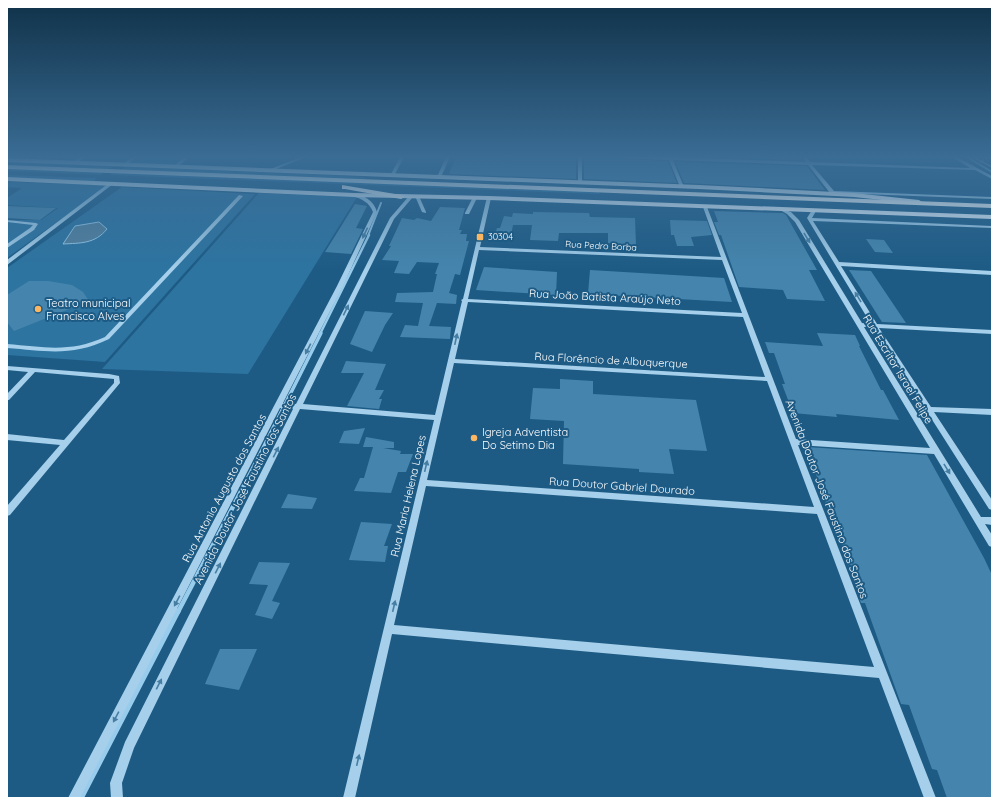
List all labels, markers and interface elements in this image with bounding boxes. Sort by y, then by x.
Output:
one-way arrow [362,227,368,239]
place label: 30304 [488,231,513,242]
marker: 30304 [475,232,485,242]
one-way arrow [804,232,811,244]
street label: Rua Pedro Borba [565,238,637,253]
street label: Rua João Batista Araújo Neto [529,286,682,308]
one-way arrow [854,292,862,302]
place label: Teatro municipal Francisco Alves [46,296,131,323]
marker: Teatro municipal Francisco Alves [33,304,43,314]
one-way arrow [343,305,349,316]
street label: Rua Escritor Israel Felipe [860,312,936,426]
one-way arrow [453,333,459,346]
one-way arrow [304,344,311,355]
street label: Rua Florêncio de Albuquerque [534,349,688,371]
street label: Avenida Doutor José Faustino dos Santos [191,391,299,587]
street label: Avenida Doutor José Faustino dos Santos [783,398,871,600]
street label: Rua Antonio Augusto dos Santos [179,411,269,565]
place label: Igreja Adventista Do Setimo Dia [482,425,568,452]
marker: Igreja Adventista Do Setimo Dia [469,433,479,443]
street label: Rua Maria Helena Lopes [387,434,429,558]
one-way arrow [273,446,279,458]
one-way arrow [424,460,430,472]
one-way arrow [944,463,951,475]
street label: Rua Doutor Gabriel Dourado [549,474,696,498]
one-way arrow [214,562,221,574]
one-way arrow [173,596,180,607]
one-way arrow [392,600,398,613]
one-way arrow [156,679,163,690]
one-way arrow [113,711,120,722]
one-way arrow [355,754,361,766]

